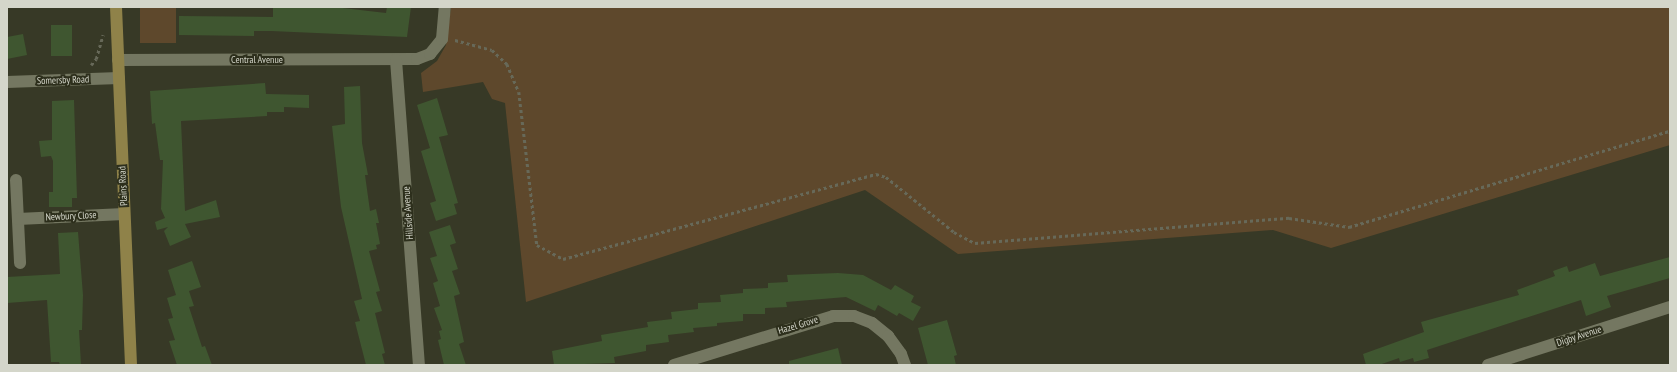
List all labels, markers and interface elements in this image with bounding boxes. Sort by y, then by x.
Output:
street label: Central Avenue [231,54,283,66]
street label: Somersby Road [37,73,89,87]
street label: Plains Road [116,166,130,206]
street label: Hillside Avenue [400,186,416,240]
street label: Newbury Close [45,209,97,223]
street label: Hazel Grove [776,313,820,337]
street label: Digby Avenue [1555,323,1603,349]

